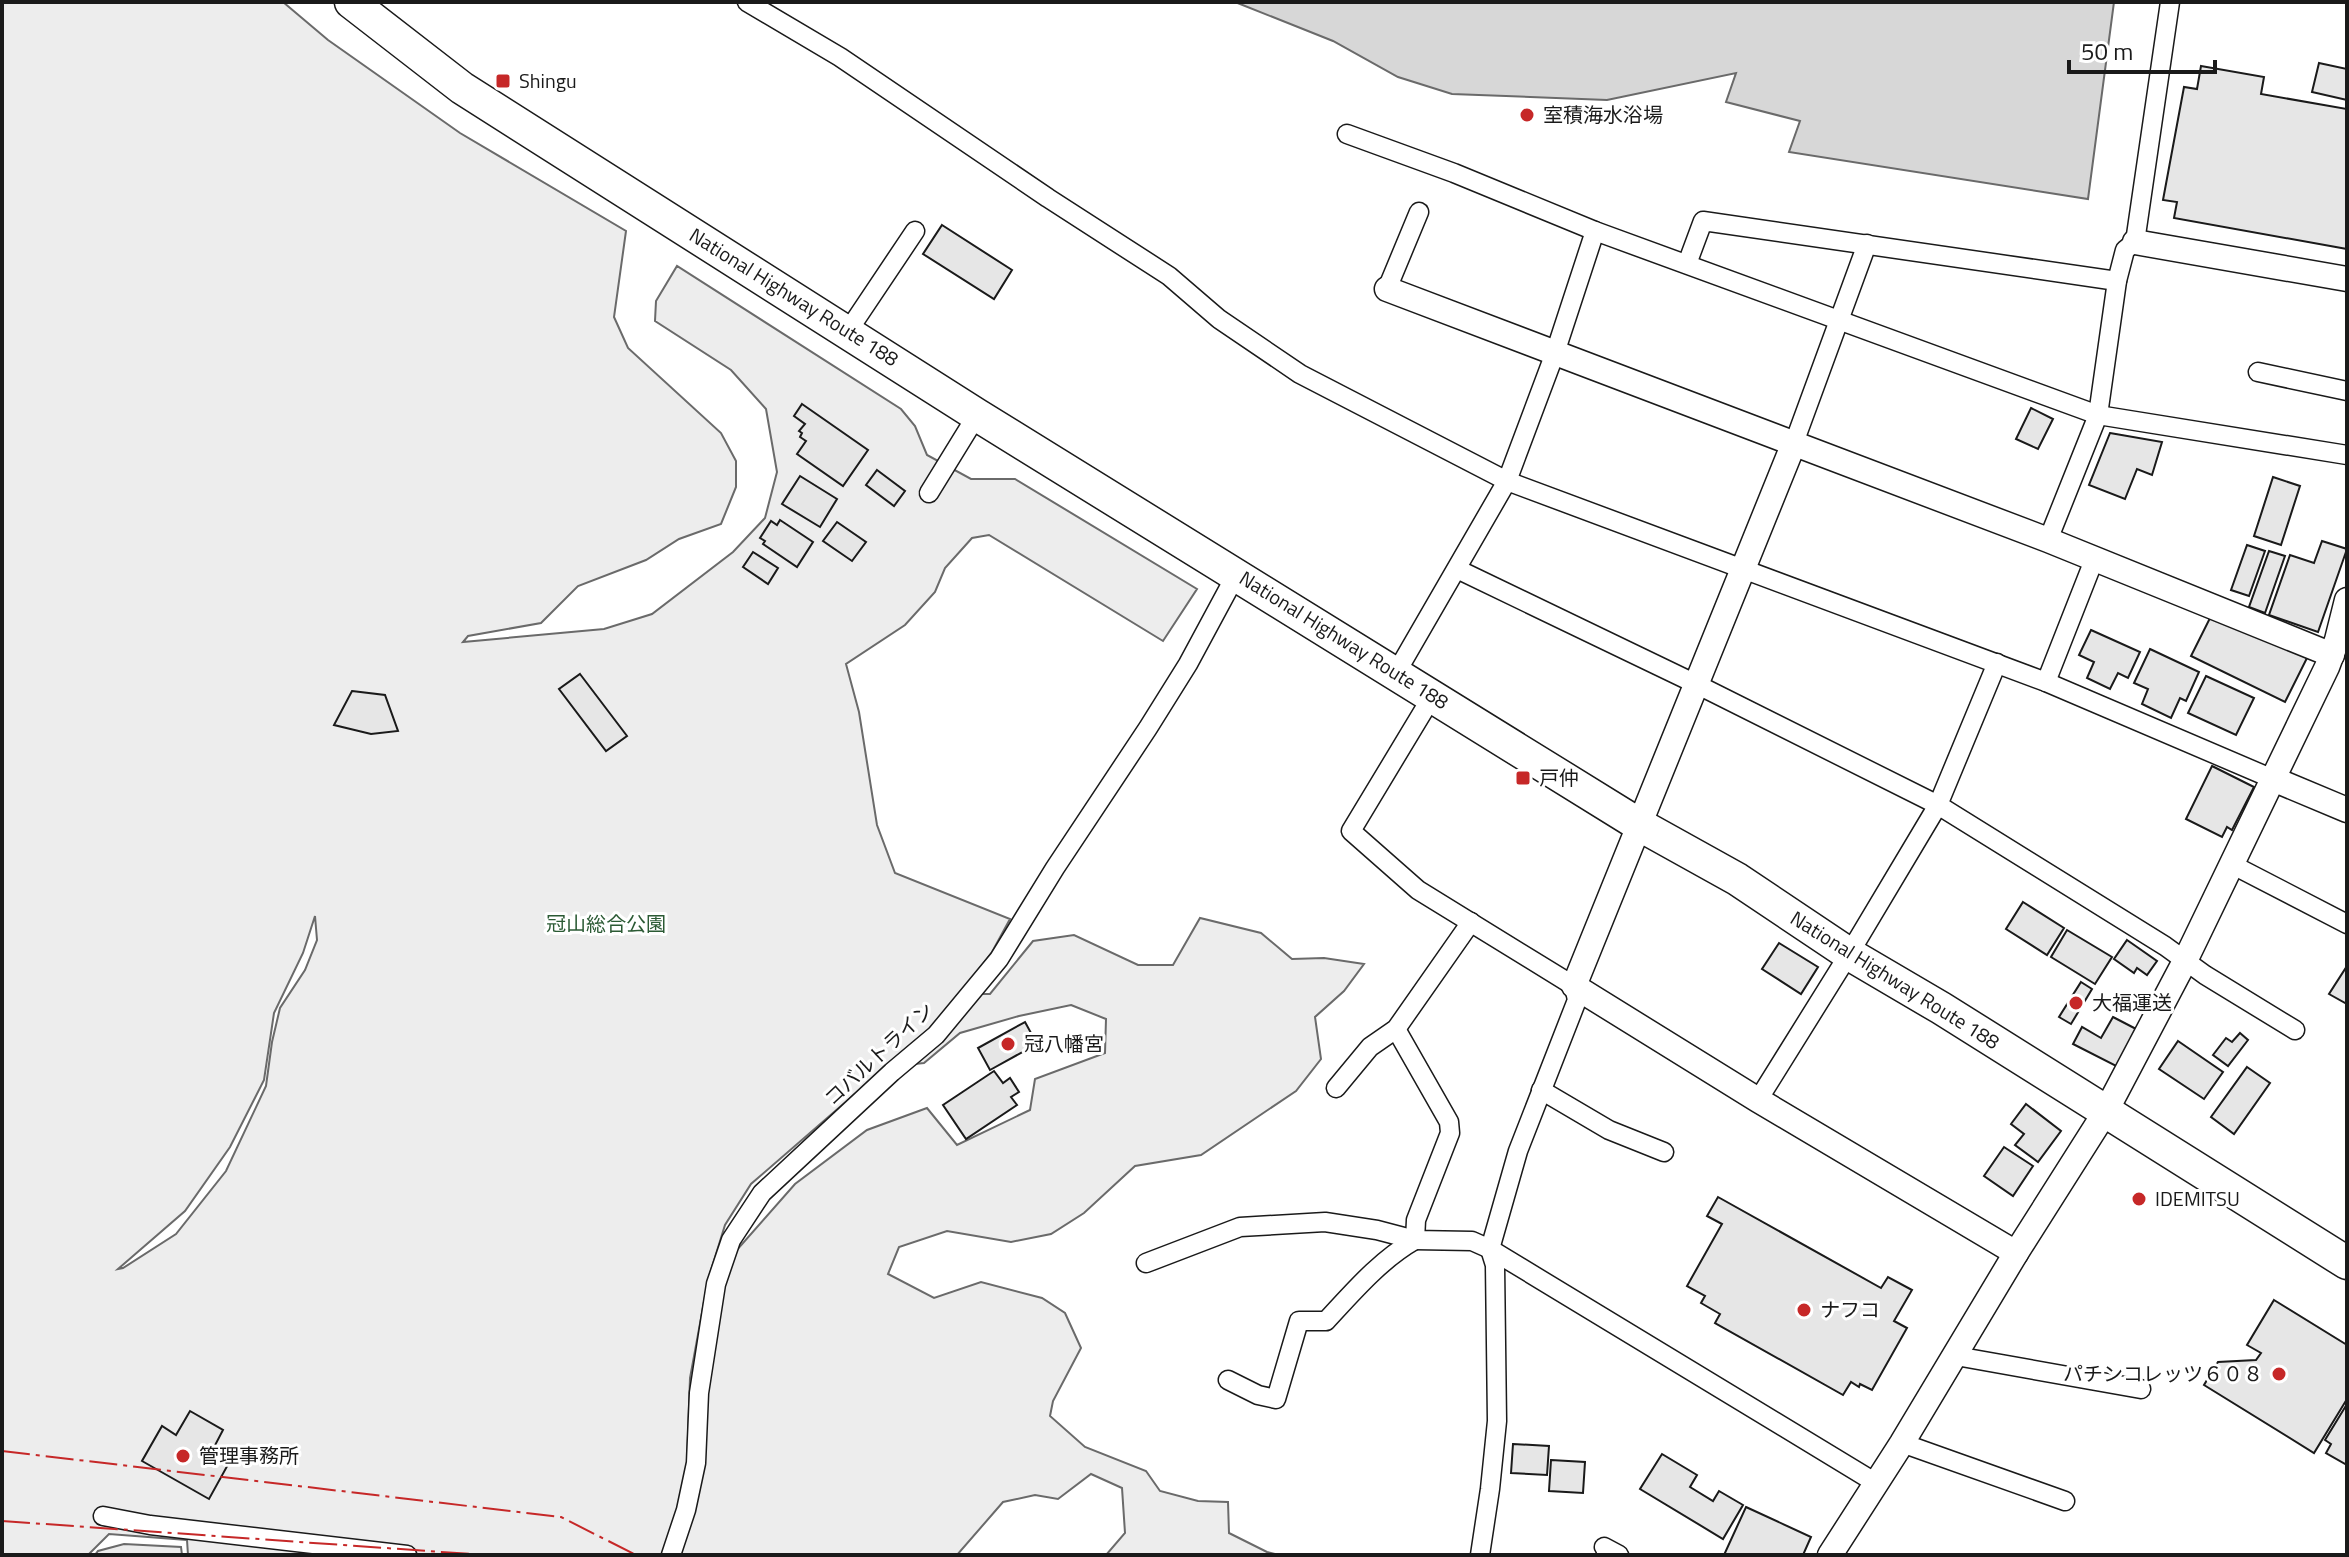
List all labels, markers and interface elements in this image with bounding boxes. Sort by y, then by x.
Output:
scale bar [2069,24,2215,74]
text: 50 m [2081,33,2133,69]
place label: Shingu [519,65,577,96]
marker: Shingu [494,72,512,90]
place label: 室積海水浴場 [1543,99,1663,130]
marker: 室積海水浴場 [1518,106,1536,124]
street label: National Highway Route 188 [684,219,905,374]
street label: National Highway Route 188 [1234,562,1455,717]
place label: 戸仲 [1539,762,1579,793]
marker: 戸仲 [1514,769,1532,787]
street label: National Highway Route 188 [1785,902,2006,1057]
park label: 冠山総合公園 [546,908,666,939]
place label: 大福運送 [2092,987,2172,1018]
marker: 大福運送 [2067,994,2085,1012]
street label: コバルトライン [817,995,940,1113]
place label: 冠八幡宮 [1024,1028,1104,1059]
marker: 冠八幡宮 [999,1035,1017,1053]
place label: IDEMITSU [2155,1183,2240,1214]
marker: IDEMITSU [2130,1190,2148,1208]
place label: ナフコ [1820,1294,1880,1325]
marker: ナフコ [1795,1301,1813,1319]
place label: パチンコレッツ６０８ [2063,1358,2263,1389]
marker: パチンコレッツ６０８ [2270,1365,2288,1383]
place label: 管理事務所 [199,1440,299,1471]
marker: 管理事務所 [174,1447,192,1465]

